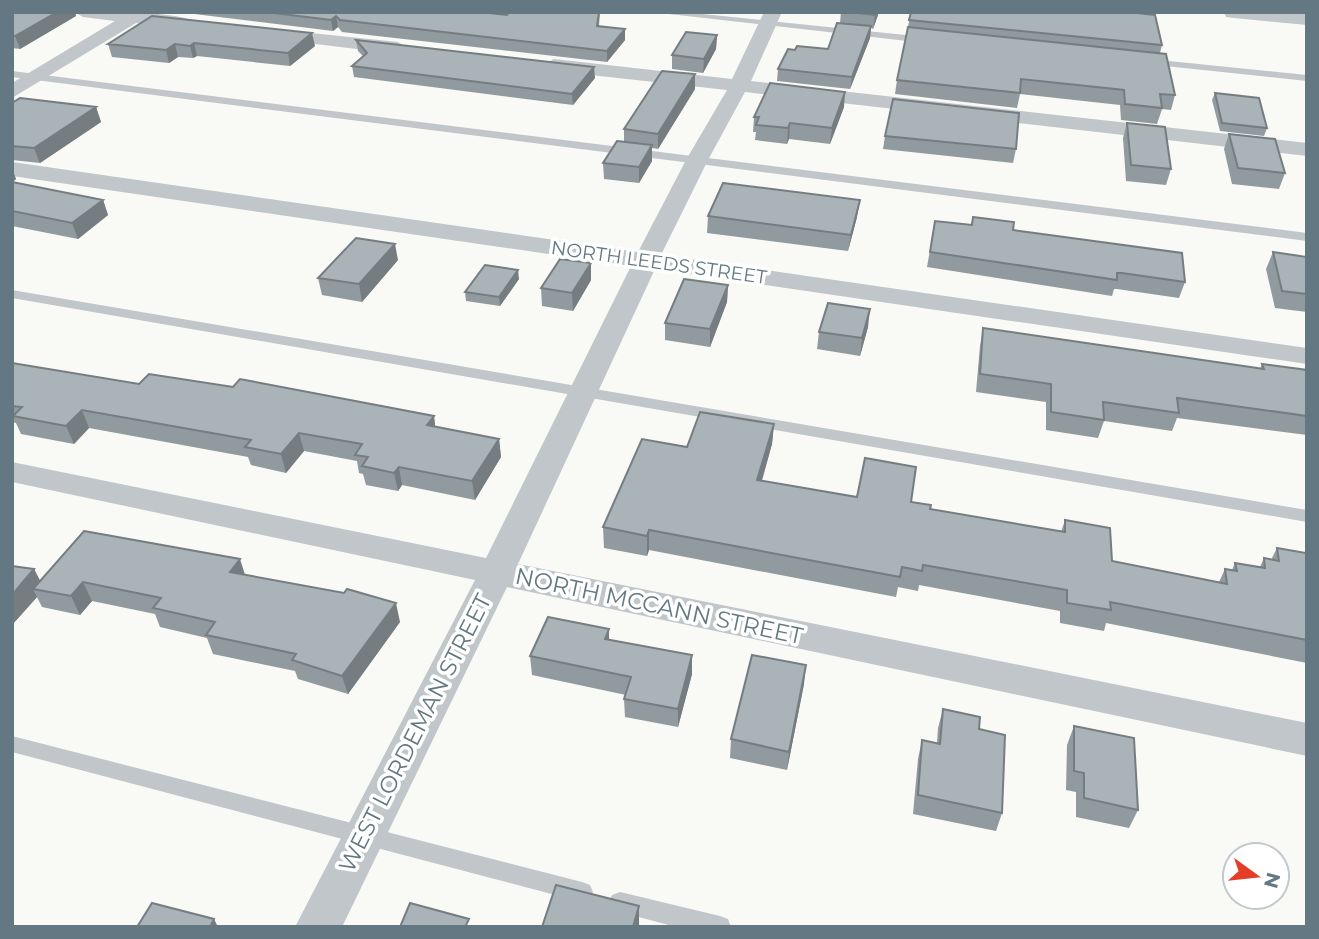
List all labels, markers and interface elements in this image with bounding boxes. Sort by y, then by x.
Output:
street label: NORTH LEEDS STREET [550,236,768,289]
street label: NORTH MCCANN STREET [513,562,806,650]
street label: WEST LORDEMAN STREET [333,589,498,877]
north arrow [1221,841,1291,911]
text: N [1259,870,1285,891]

